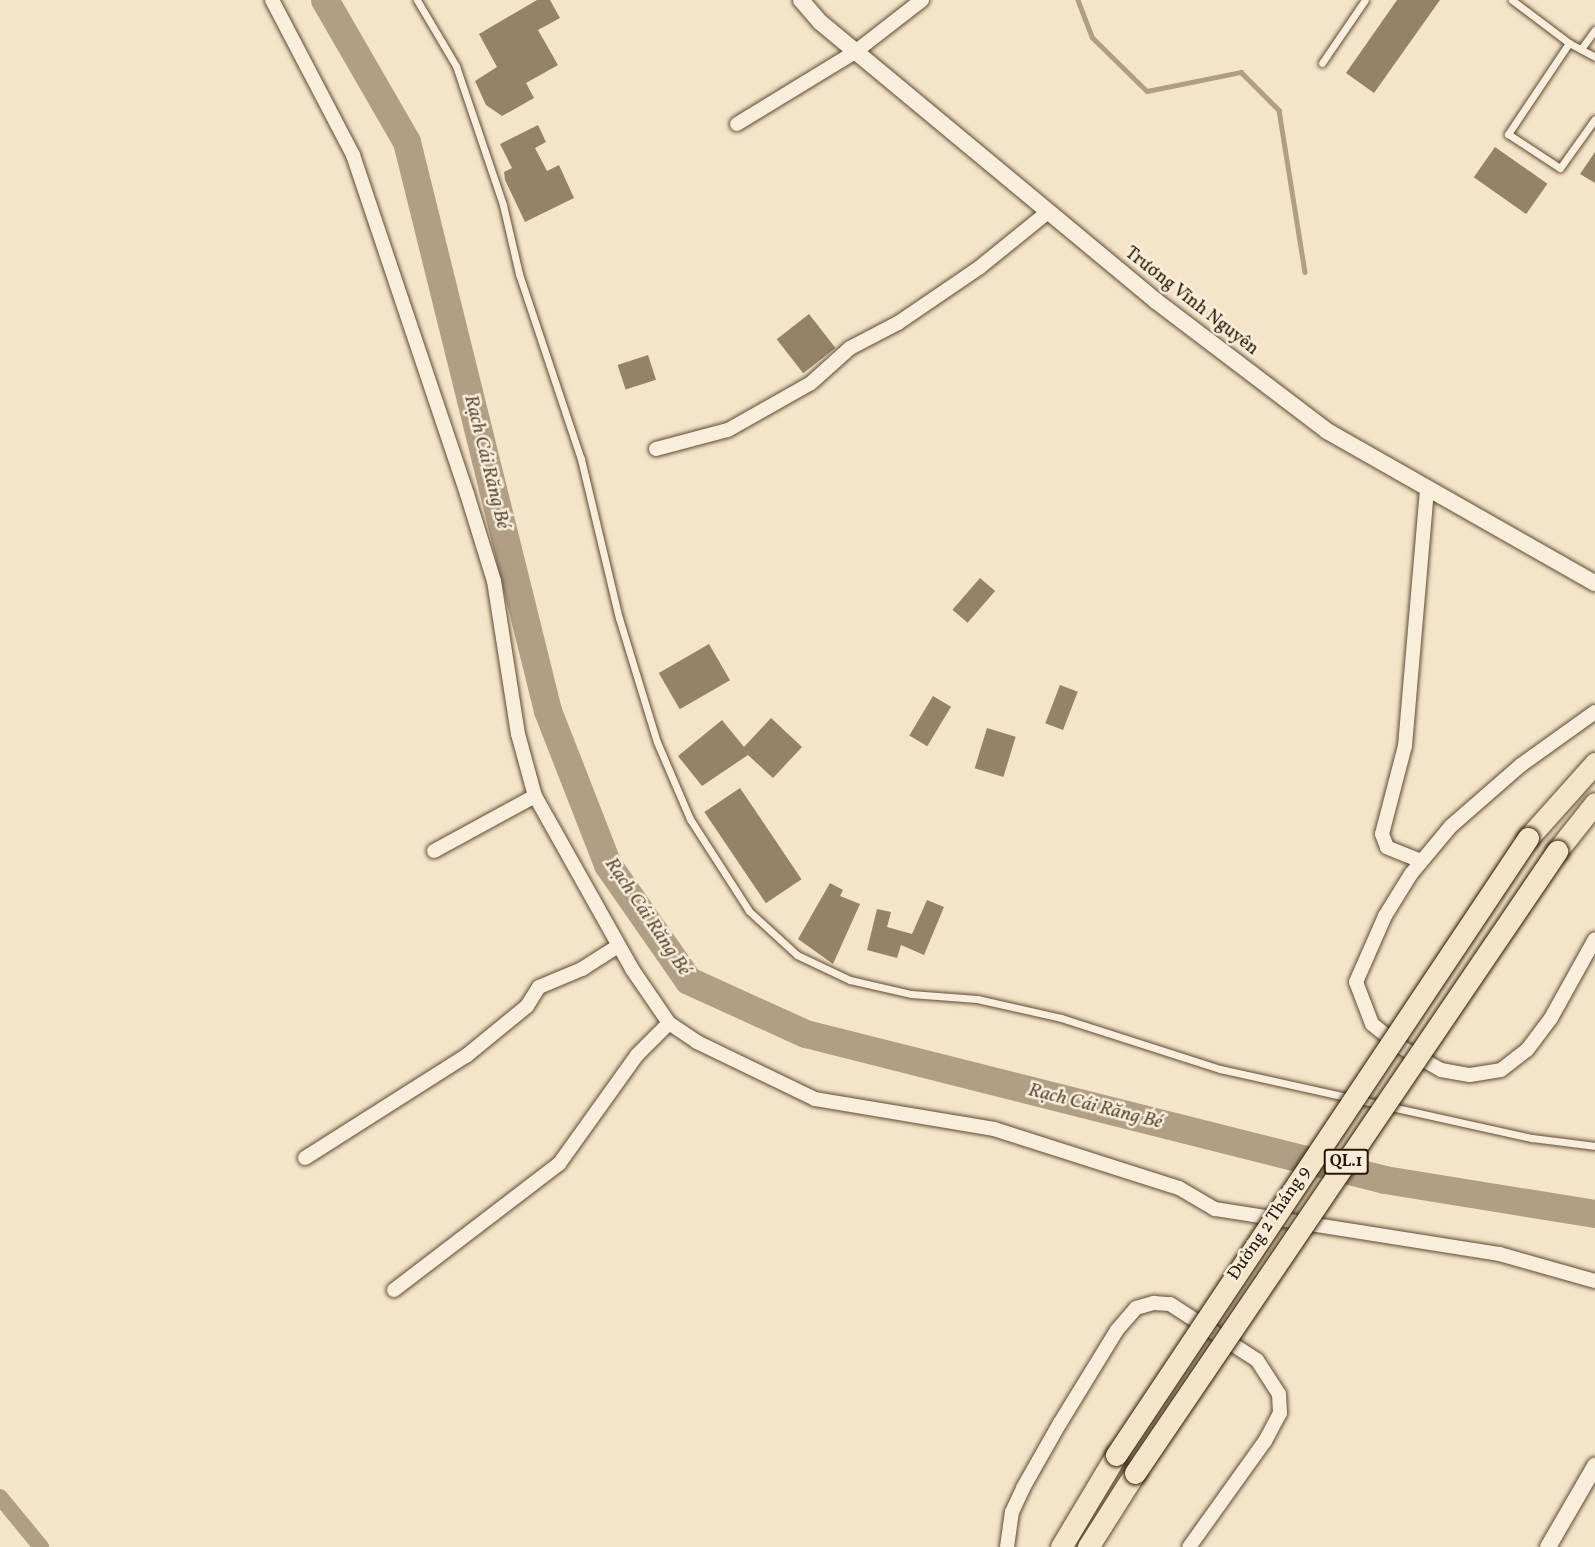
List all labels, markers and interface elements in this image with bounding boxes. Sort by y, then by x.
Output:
street label: Trương Vĩnh Nguyên [1120,243,1262,361]
water label: Rạch Cái Răng Bé [458,393,514,531]
water label: Rạch Cái Răng Bé [599,853,695,981]
water label: Rạch Cái Răng Bé [1026,1079,1164,1135]
road number: QL.1 [1324,1149,1368,1175]
street label: Đường 2 Tháng 9 [1224,1163,1316,1285]

